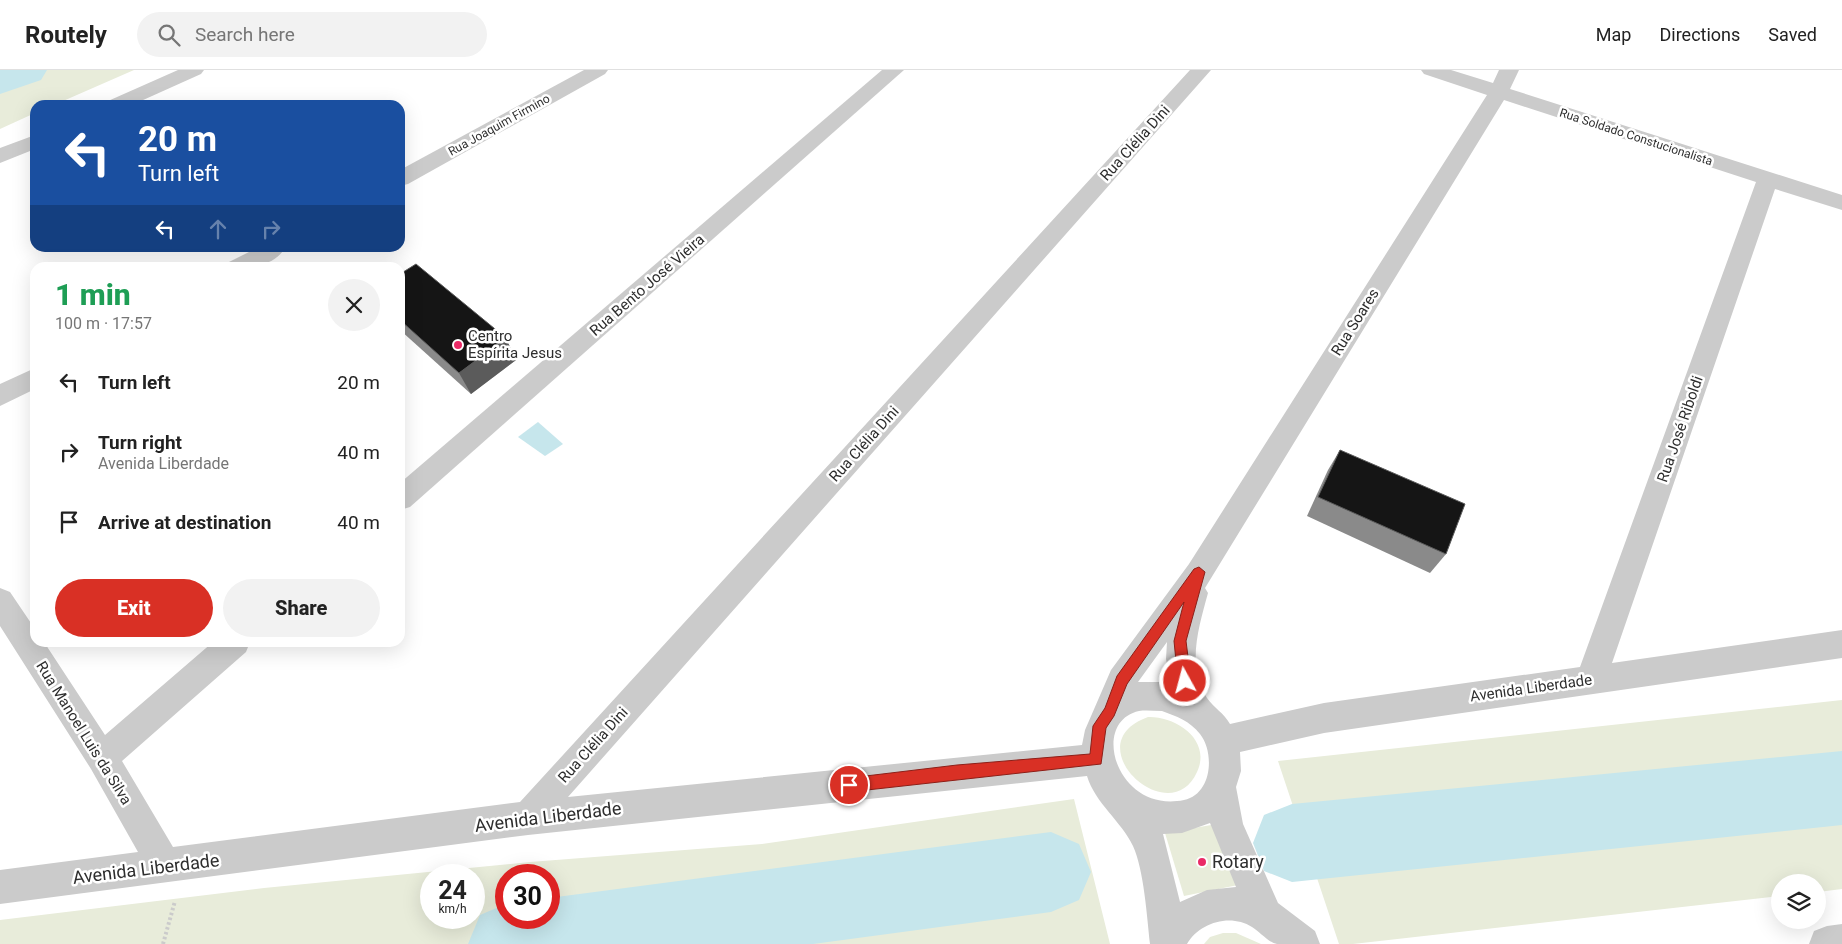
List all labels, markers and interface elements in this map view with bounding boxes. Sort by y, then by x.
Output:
search box [137,12,487,57]
text: Routely [25,21,107,49]
icon: search [155,21,183,49]
text: Search here [195,23,295,46]
text: Map [1596,24,1631,45]
text: Directions [1659,24,1740,45]
text: Saved [1768,24,1817,45]
street label: Rua Joaquim Firmino [446,91,552,159]
street label: Rua Clélia Dini [1096,102,1174,184]
street label: Rua Soldado Constucionalista [1558,106,1714,168]
text: 20 m [138,119,217,160]
icon: left [55,120,120,185]
text: Turn left [138,161,219,186]
icon: left [151,215,179,243]
icon: ahead [204,215,232,243]
icon: right [257,215,285,243]
street label: Rua Bento José Vieira [586,230,708,340]
text: 1 min [55,277,131,312]
button: close [328,279,380,331]
street label: Rua Soares [1327,285,1383,359]
text: 100 m · 17:57 [55,314,152,333]
place label: Centro Espírita Jesus [468,327,562,362]
marker: Centro Espírita Jesus [452,339,464,351]
icon: left [55,368,83,396]
text: Turn left [98,371,171,394]
text: 20 m [337,371,380,394]
street label: Rua José Riboldi [1653,373,1707,485]
street label: Rua Clélia Dini [825,403,903,485]
text: Turn right [98,431,182,454]
icon: right [55,438,83,466]
text: 40 m [337,441,380,464]
text: Avenida Liberdade [98,454,229,473]
icon: arrive [55,508,83,536]
text: Arrive at destination [98,511,271,534]
text: 40 m [337,511,380,534]
button: Exit [55,579,213,637]
button: Share [223,579,380,637]
position arrow [1158,654,1210,706]
street label: Rua Manoel Luis da Silva [32,658,136,808]
street label: Avenida Liberdade [1469,671,1593,705]
street label: Rua Clélia Dini [554,704,632,786]
pin [828,764,870,806]
icon: arrive [835,771,863,799]
street label: Avenida Liberdade [473,797,622,836]
street label: Avenida Liberdade [71,849,220,888]
place label: Rotary [1212,851,1264,872]
marker: Rotary [1196,856,1208,868]
speed limit sign: 30 [495,864,560,929]
map controls [1771,874,1826,929]
button: layers [1771,874,1826,929]
text: 24 [438,876,467,905]
text: km/h [438,902,467,916]

